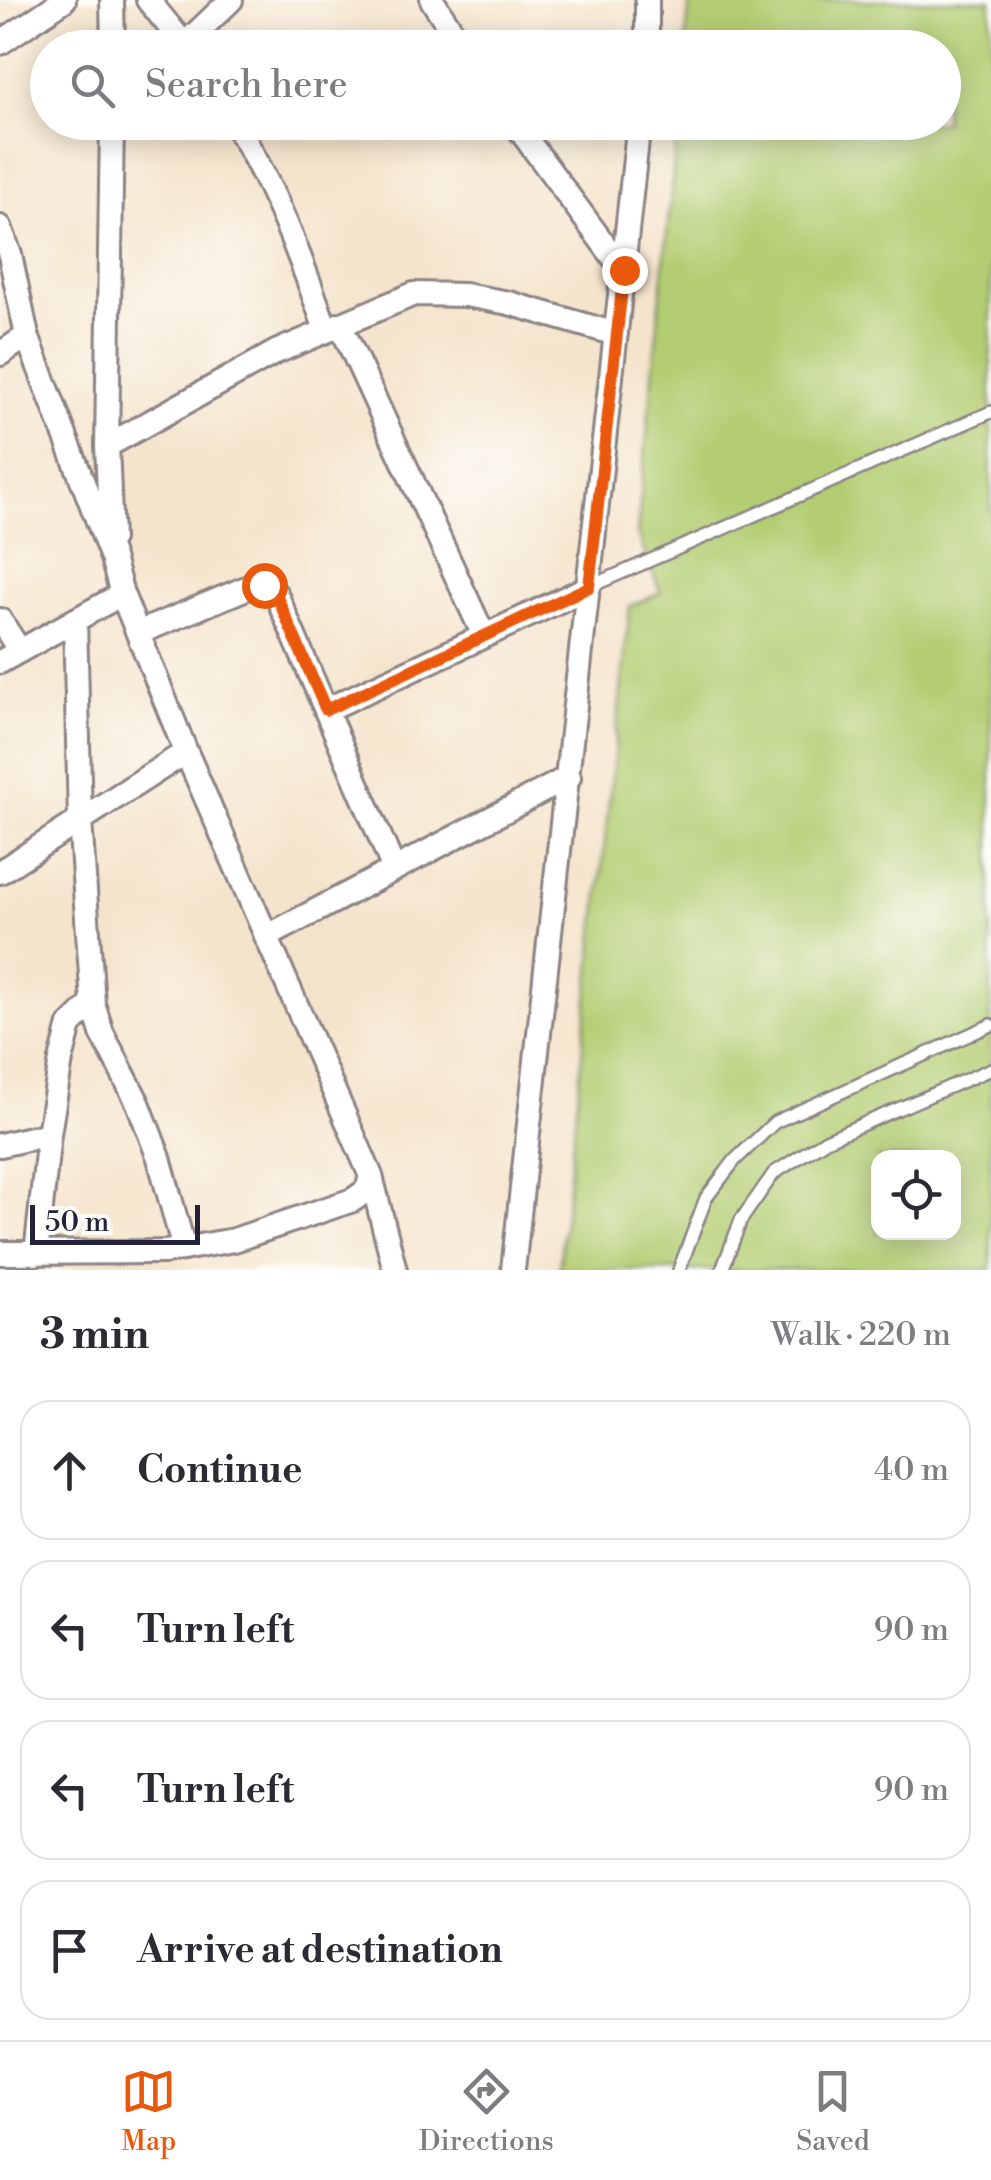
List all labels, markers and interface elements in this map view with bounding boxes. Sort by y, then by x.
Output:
search box [30,30,961,140]
icon: search [65,58,120,113]
text: Search here [145,62,348,109]
route end [602,248,648,294]
route start [242,563,288,609]
map controls [871,1150,961,1240]
button: locate [871,1150,961,1240]
scale bar [30,1200,200,1244]
text: 50 m [45,1205,109,1240]
text: 3 min [40,1309,149,1362]
text: Walk · 220 m [771,1315,951,1355]
icon: ahead [42,1443,97,1498]
text: Continue [137,1447,302,1494]
text: 40 m [874,1450,949,1490]
icon: left [42,1603,97,1658]
text: Turn left [137,1607,294,1654]
text: 90 m [874,1610,949,1650]
icon: left [42,1763,97,1818]
text: Turn left [137,1767,294,1814]
text: 90 m [874,1770,949,1810]
icon: arrive [42,1923,97,1978]
text: Arrive at destination [137,1927,503,1974]
tab: Map [121,2064,176,2159]
tab: Directions [419,2064,554,2159]
tab: Saved [796,2064,870,2159]

